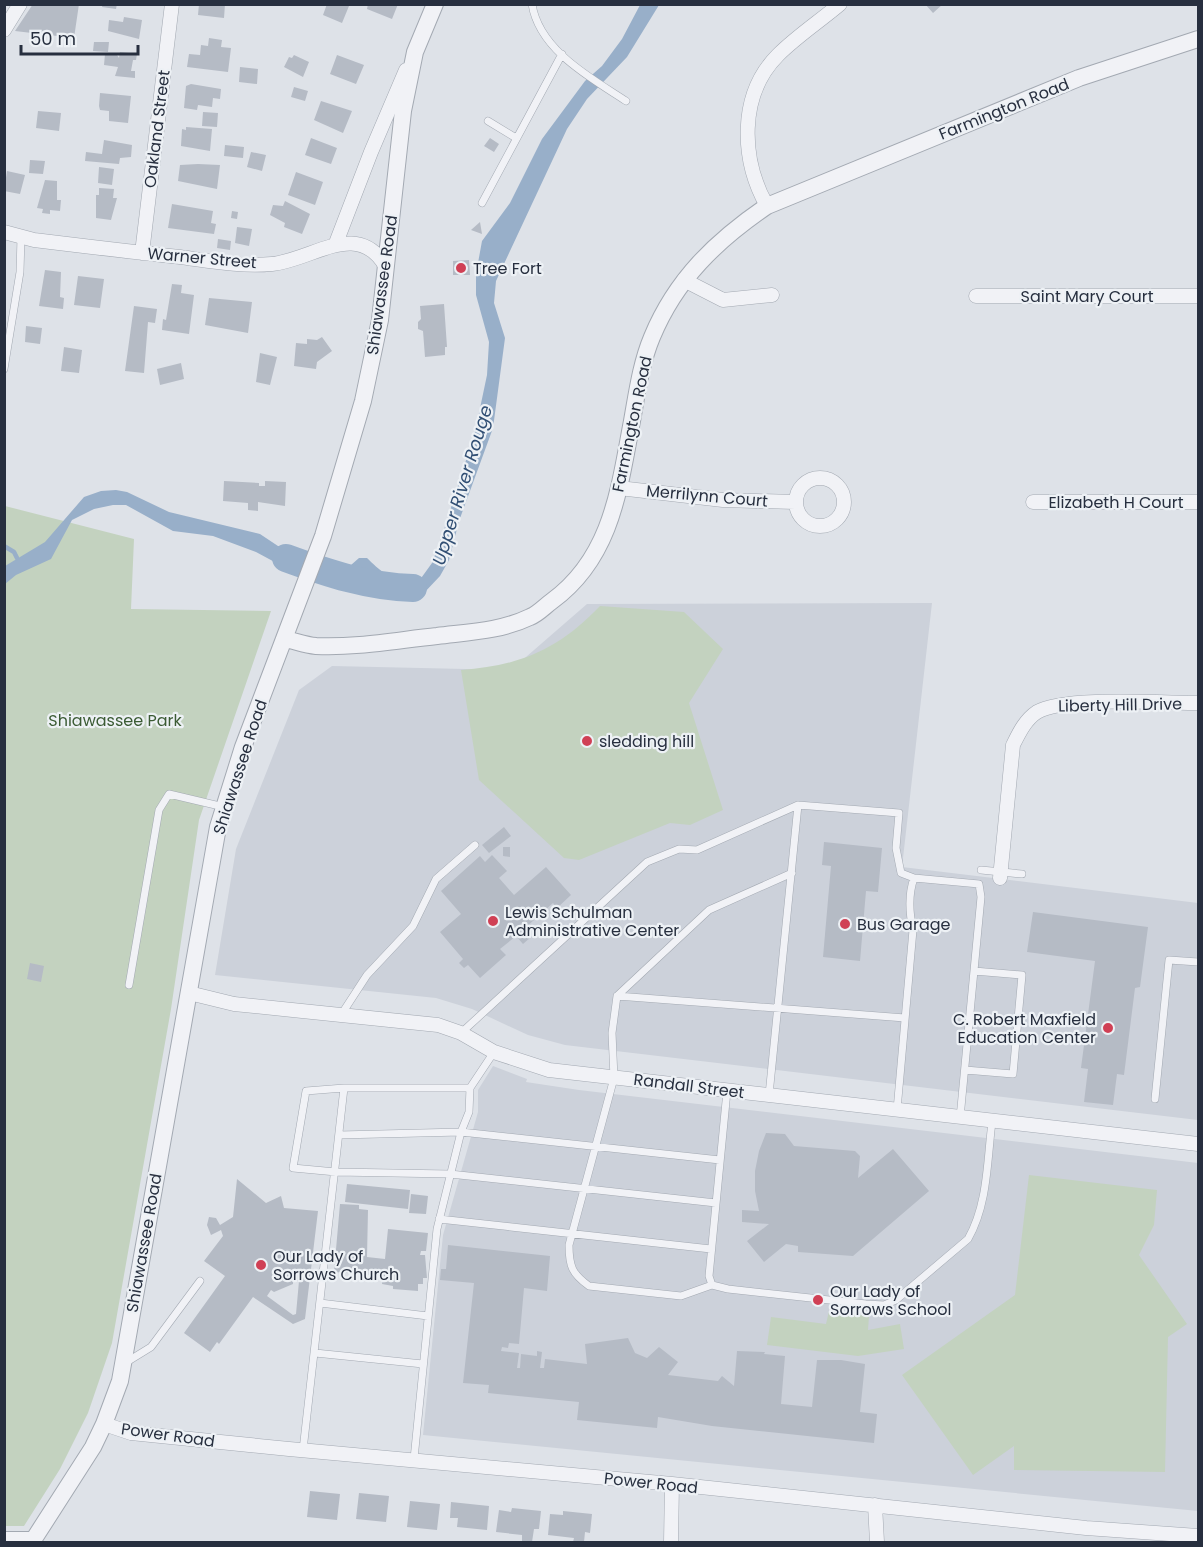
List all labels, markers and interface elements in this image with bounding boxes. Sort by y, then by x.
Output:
scale bar [21,18,138,56]
text: 50 m [30,26,76,51]
street label: Oakland Street [138,69,176,189]
street label: Farmington Road [935,72,1073,146]
street label: Shiawassee Road [361,214,403,356]
street label: Warner Street [146,242,258,274]
place label: Tree Fort [473,257,542,280]
marker: Tree Fort [454,261,468,275]
street label: Saint Mary Court [1021,285,1154,308]
street label: Farmington Road [606,354,658,494]
water label: Upper River Rouge [426,402,498,568]
street label: Merrilynn Court [645,479,769,513]
street label: Elizabeth H Court [1048,491,1184,514]
street label: Liberty Hill Drive [1058,692,1182,718]
street label: Shiawassee Road [207,697,273,837]
park label: Shiawassee Park [48,709,182,732]
place label: sledding hill [599,730,694,753]
marker: sledding hill [580,734,594,748]
place label: Lewis Schulman Administrative Center [505,901,679,942]
place label: Bus Garage [857,913,951,936]
marker: Lewis Schulman Administrative Center [486,914,500,928]
marker: Bus Garage [838,917,852,931]
place label: C. Robert Maxfield Education Center [953,1008,1096,1049]
marker: C. Robert Maxfield Education Center [1101,1021,1115,1035]
street label: Randall Street [632,1068,746,1104]
street label: Shiawassee Road [120,1172,168,1314]
place label: Our Lady of Sorrows Church [273,1245,399,1286]
marker: Our Lady of Sorrows Church [254,1258,268,1272]
place label: Our Lady of Sorrows School [830,1280,951,1321]
marker: Our Lady of Sorrows School [811,1293,825,1307]
street label: Power Road [120,1417,216,1453]
street label: Power Road [603,1467,699,1499]

